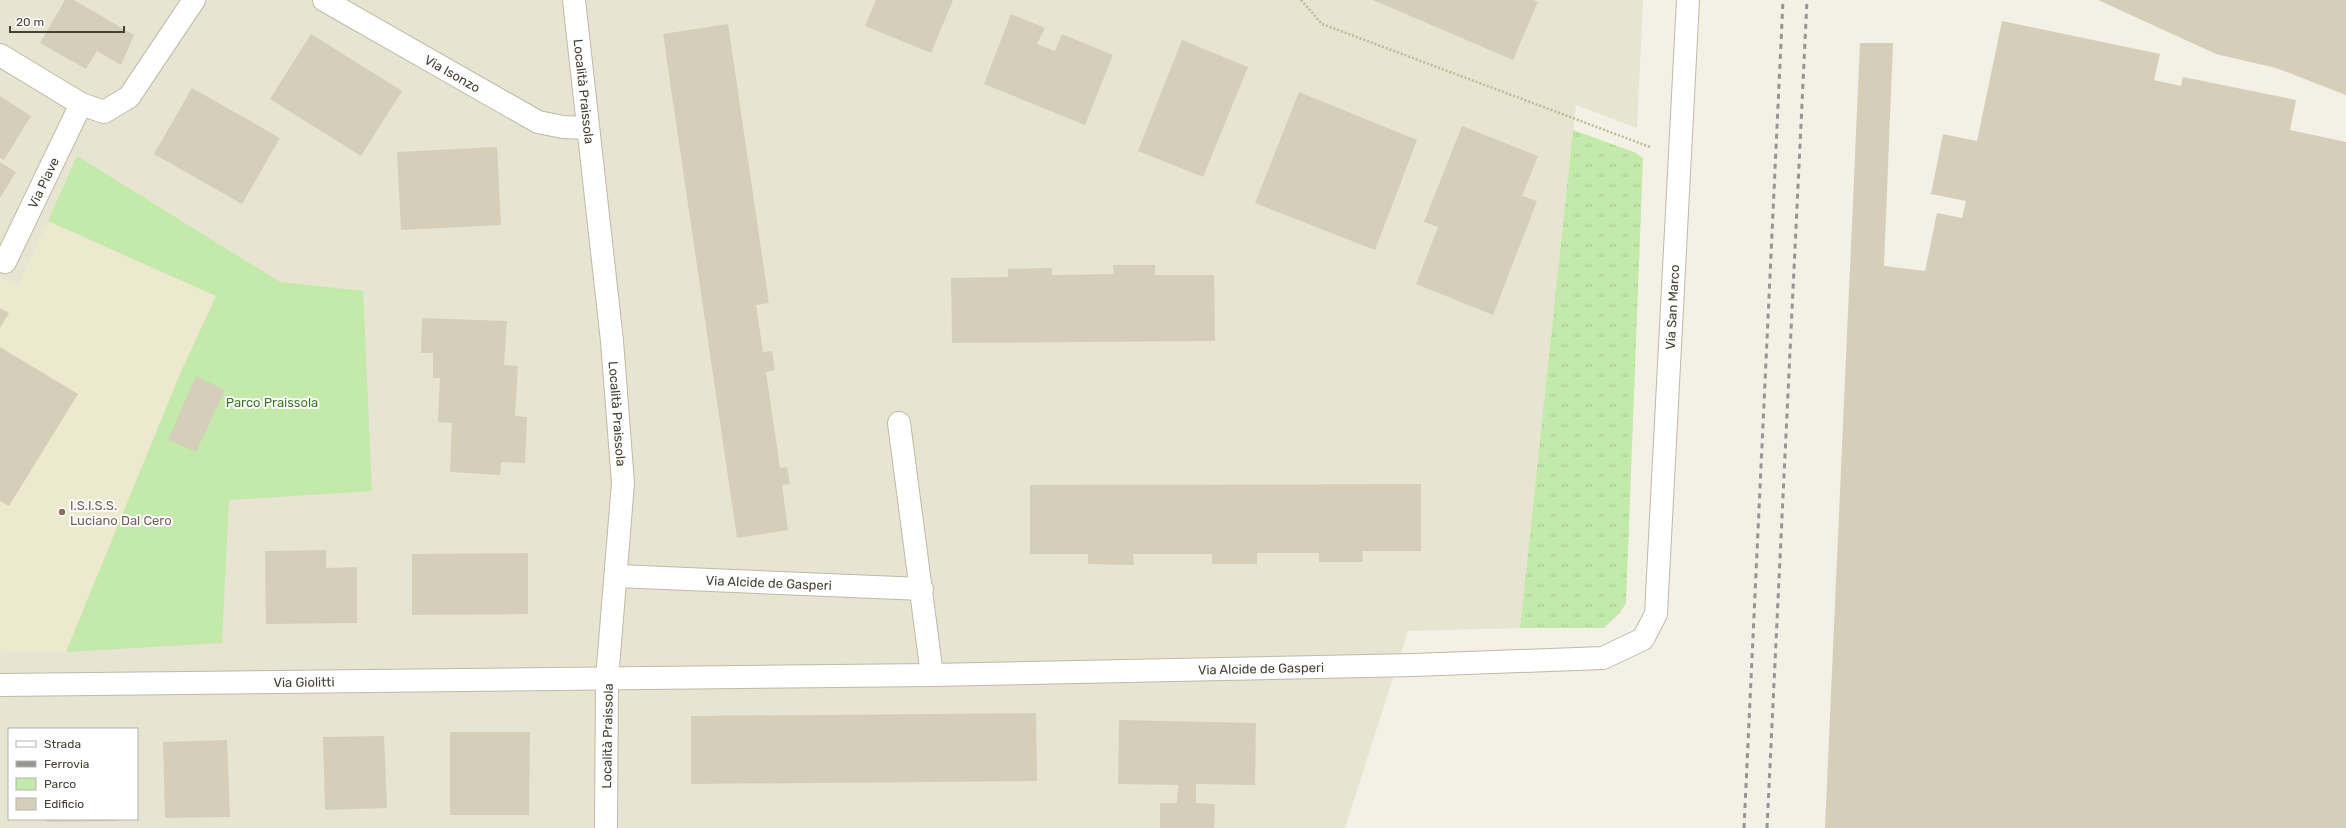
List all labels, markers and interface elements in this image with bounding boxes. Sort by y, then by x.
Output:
scale bar [10,8,124,34]
text: 20 m [16,15,44,29]
street label: Località Praissola [570,38,597,145]
street label: Via Isonzo [422,52,483,96]
street label: Via Piave [25,155,62,211]
street label: Via San Marco [1663,264,1682,350]
street label: Località Praissola [606,361,629,467]
park label: Parco Praissola [226,395,318,410]
place label: I.S.I.S.S. Luciano Dal Cero [70,498,172,528]
marker: I.S.I.S.S. Luciano Dal Cero [57,507,67,517]
street label: Via Alcide de Gasperi [705,573,832,593]
street label: Via Alcide de Gasperi [1198,660,1324,677]
street label: Via Giolitti [273,674,335,690]
street label: Località Praissola [599,683,616,789]
legend [8,728,138,820]
text: Strada [44,737,81,751]
text: Ferrovia [44,757,89,771]
text: Parco [44,777,76,791]
text: Edificio [44,797,84,811]

